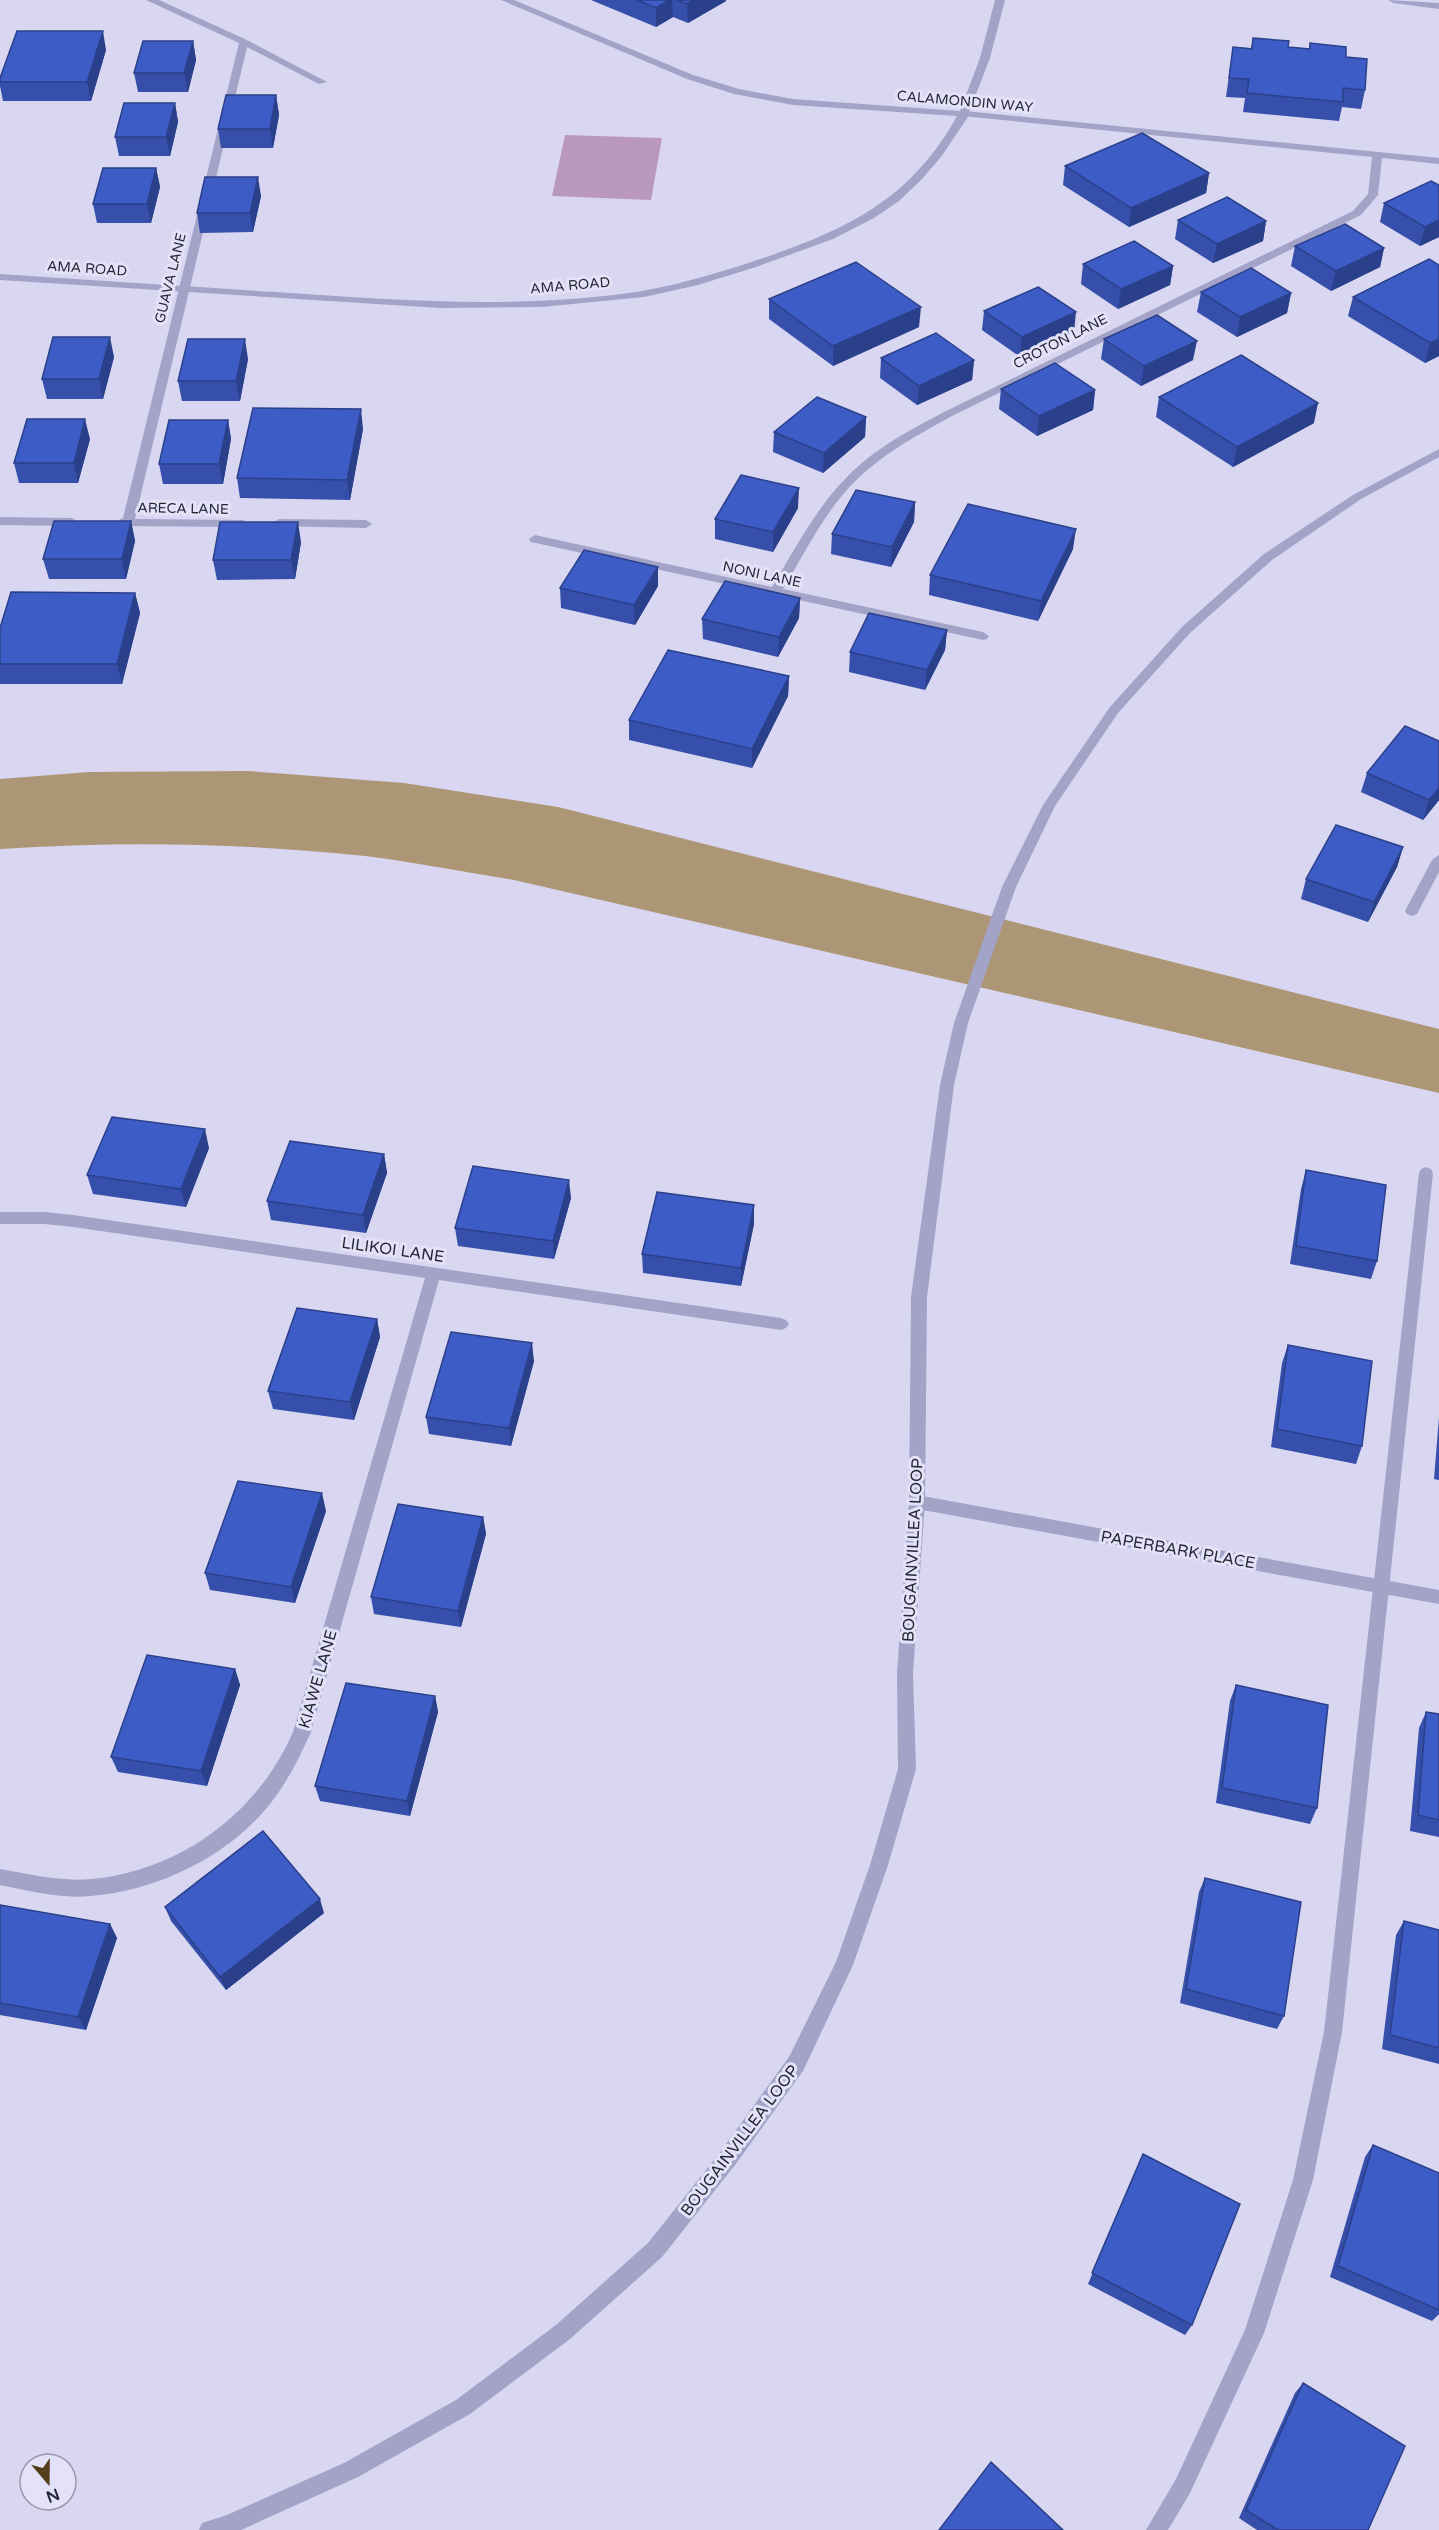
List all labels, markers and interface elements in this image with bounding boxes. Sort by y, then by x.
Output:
street label: CALAMONDIN WAY [896,87,1034,116]
street label: GUAVA LANE [151,231,190,325]
street label: AMA ROAD [46,257,128,280]
street label: AMA ROAD [529,274,611,297]
street label: CROTON LANE [1010,310,1110,373]
street label: ARECA LANE [137,499,229,518]
street label: NONI LANE [721,558,803,591]
street label: LILIKOI LANE [340,1233,445,1267]
street label: BOUGAINVILLEA LOOP [898,1457,928,1642]
street label: PAPERBARK PLACE [1099,1527,1257,1573]
street label: KIAWE LANE [294,1628,342,1731]
street label: BOUGAINVILLEA LOOP [676,2061,803,2220]
north arrow [18,2452,78,2512]
text: N [43,2484,62,2507]

